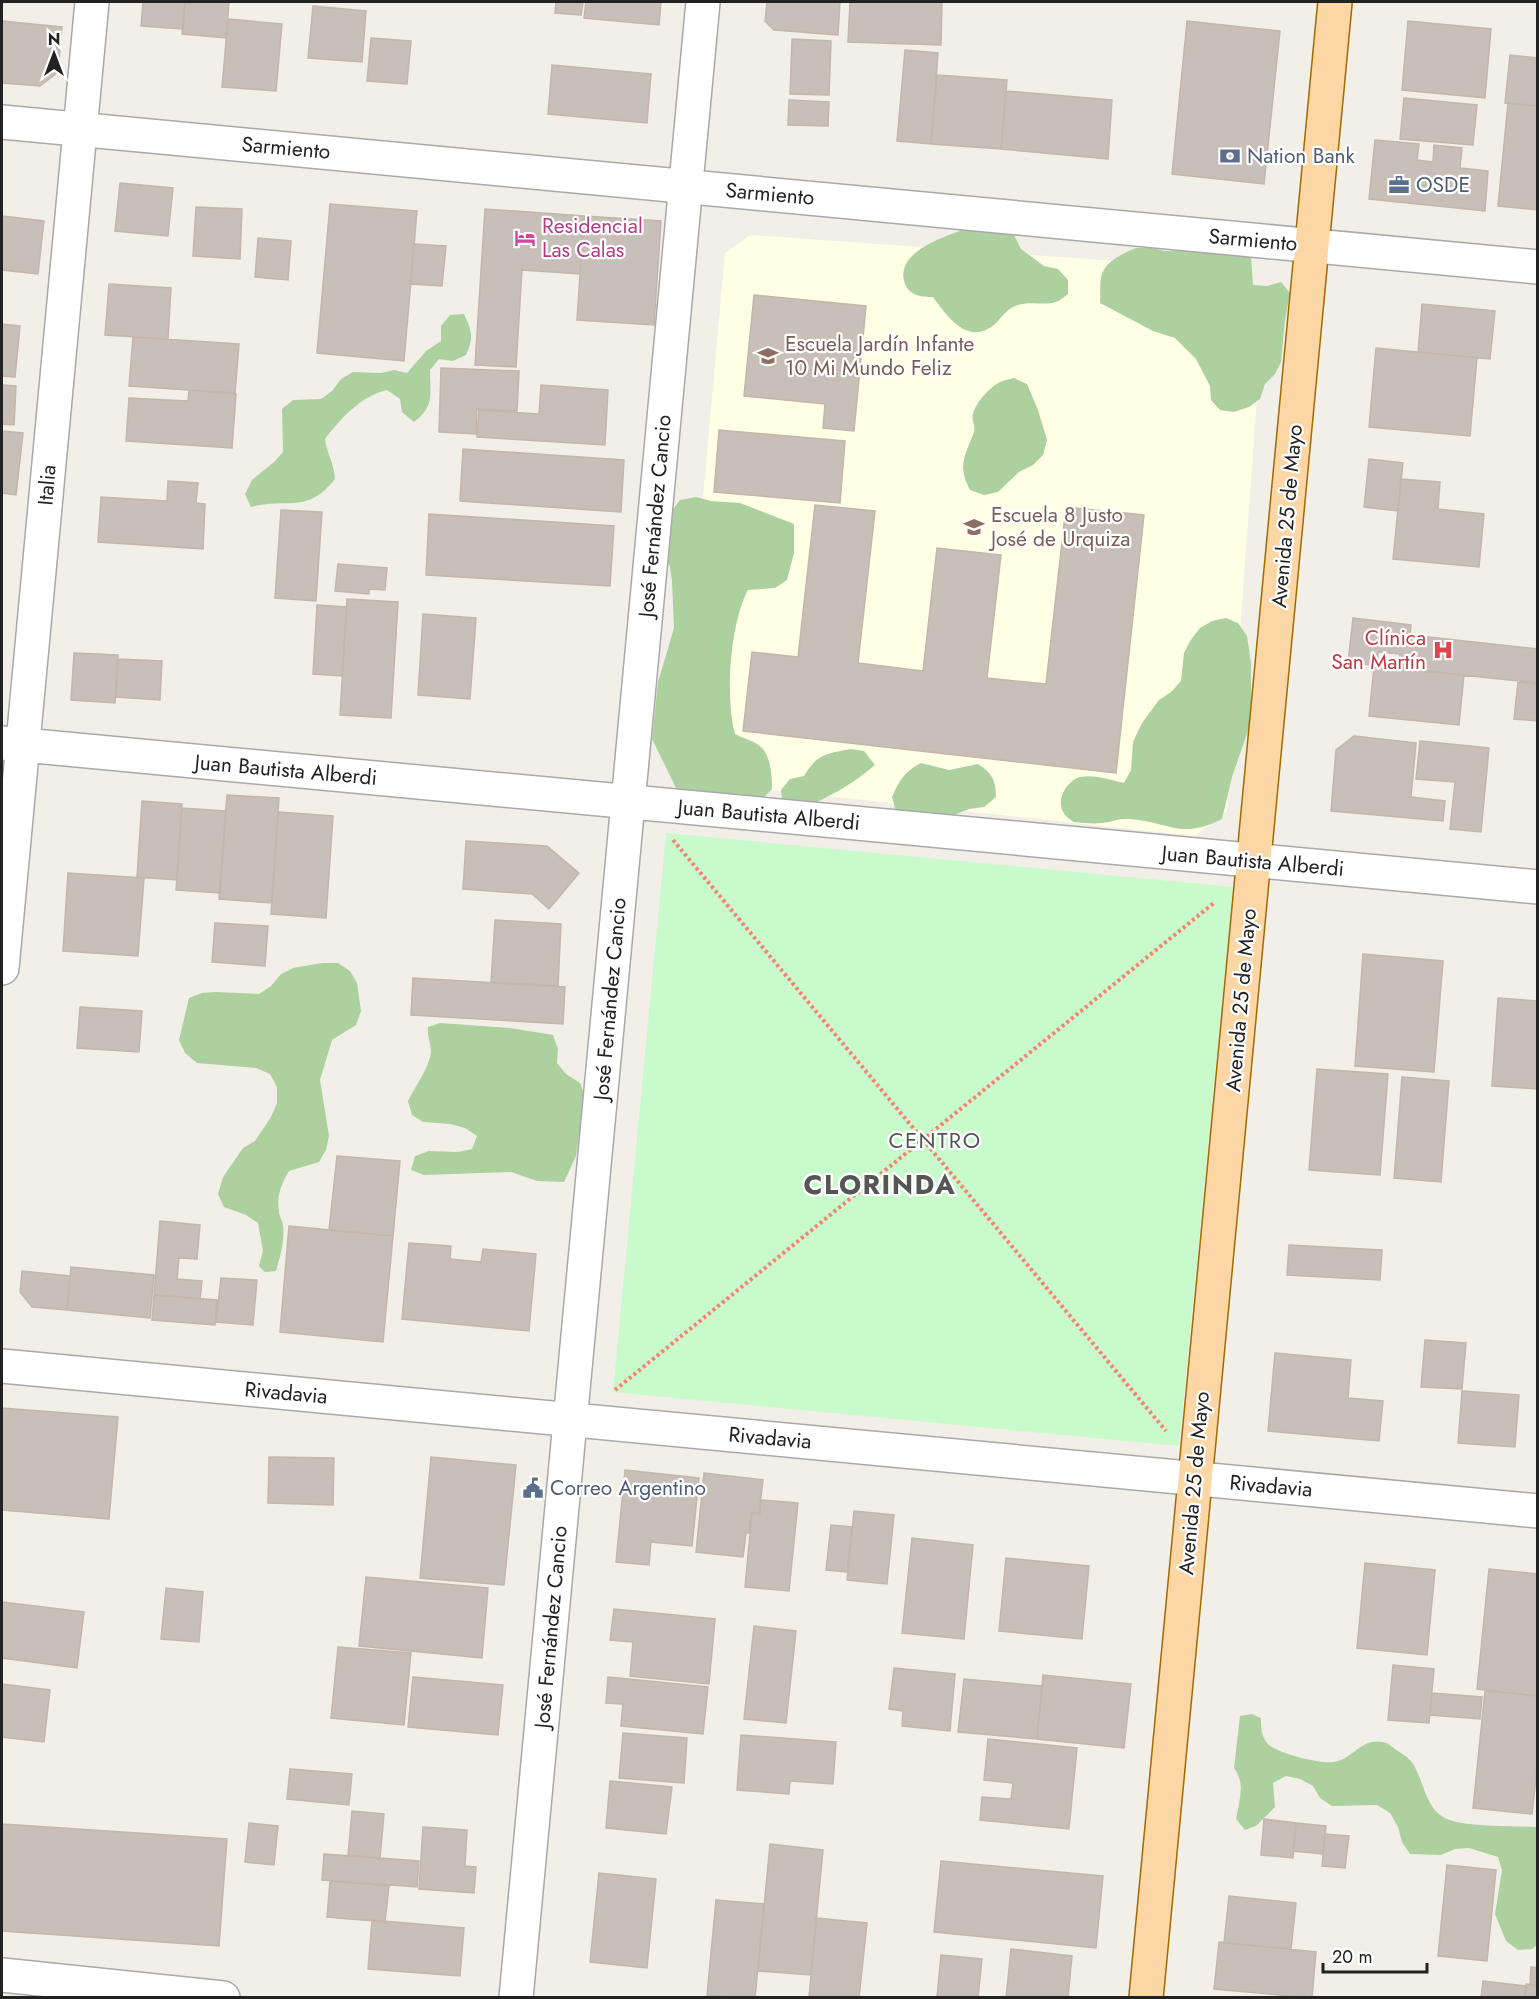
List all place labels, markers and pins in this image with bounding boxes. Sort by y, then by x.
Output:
place label: Nation Bank [1247,141,1356,171]
bank icon: Nation Bank [1218,144,1242,168]
place label: OSDE [1416,170,1470,200]
office icon: OSDE [1387,173,1411,197]
place label: Residencial Las Calas [542,211,643,265]
hotel icon: Residencial Las Calas [513,226,537,250]
place label: Escuela Jardín Infante 10 Mi Mundo Feliz [785,329,975,383]
school or university icon: Escuela Jardín Infante 10 Mi Mundo Feliz [756,344,780,368]
place label: Escuela 8 Justo José de Urquiza [988,500,1130,554]
school or university icon: Escuela 8 Justo José de Urquiza [962,515,986,539]
place label: Clínica San Martín [1331,623,1426,677]
hospital icon: Clínica San Martín [1431,638,1455,662]
place label: Correo Argentino [550,1473,706,1503]
public building icon: Correo Argentino [521,1476,545,1500]

